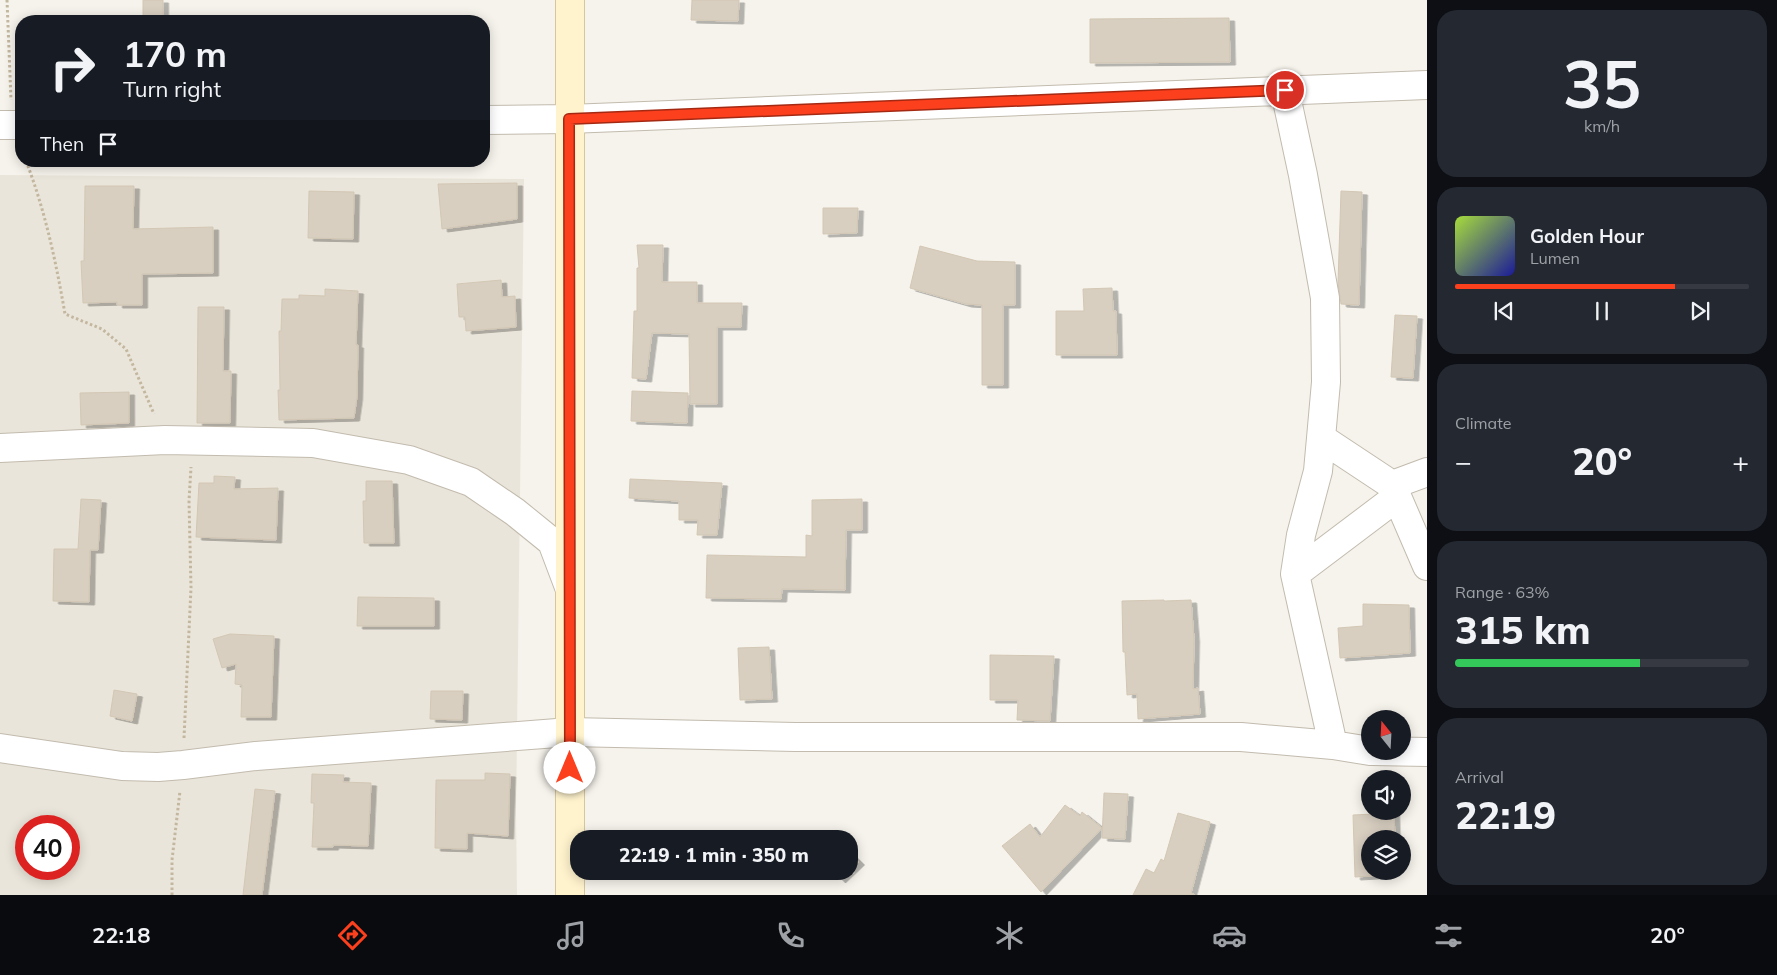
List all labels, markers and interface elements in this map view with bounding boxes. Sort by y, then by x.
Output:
text: 170 m [123,32,227,76]
icon: right [40,35,105,100]
text: 35 [1563,43,1641,124]
pin [1264,69,1306,111]
text: Turn right [123,75,221,103]
icon: arrive [1271,76,1299,104]
text: km/h [1584,116,1620,136]
icon: arrive [94,130,122,158]
text: Then [40,132,84,156]
text: Golden Hour [1530,224,1644,248]
text: Lumen [1530,248,1580,268]
icon: previous [1490,297,1518,325]
icon: pause [1588,297,1616,325]
icon: next [1686,297,1714,325]
text: Climate [1455,413,1511,433]
text: 20° [1572,437,1632,485]
text: − [1455,444,1472,479]
text: + [1732,444,1749,479]
text: Range · 63% [1455,582,1550,602]
text: 315 km [1455,606,1591,654]
north arrow [1361,710,1411,760]
map controls [1361,710,1411,880]
position arrow [543,741,595,793]
text: Arrival [1455,767,1504,787]
button: sound [1361,770,1411,820]
text: 22:19 [1455,791,1556,839]
speed limit sign: 40 [15,815,80,880]
button: layers [1361,830,1411,880]
text: 22:19 · 1 min · 350 m [619,843,809,867]
icon: directions [335,918,370,953]
icon: music [554,918,589,953]
icon: phone [773,918,808,953]
icon: climate [992,918,1027,953]
icon: car [1212,918,1247,953]
icon: filters [1431,918,1466,953]
text: 22:18 [92,921,150,949]
text: 20° [1650,921,1685,949]

